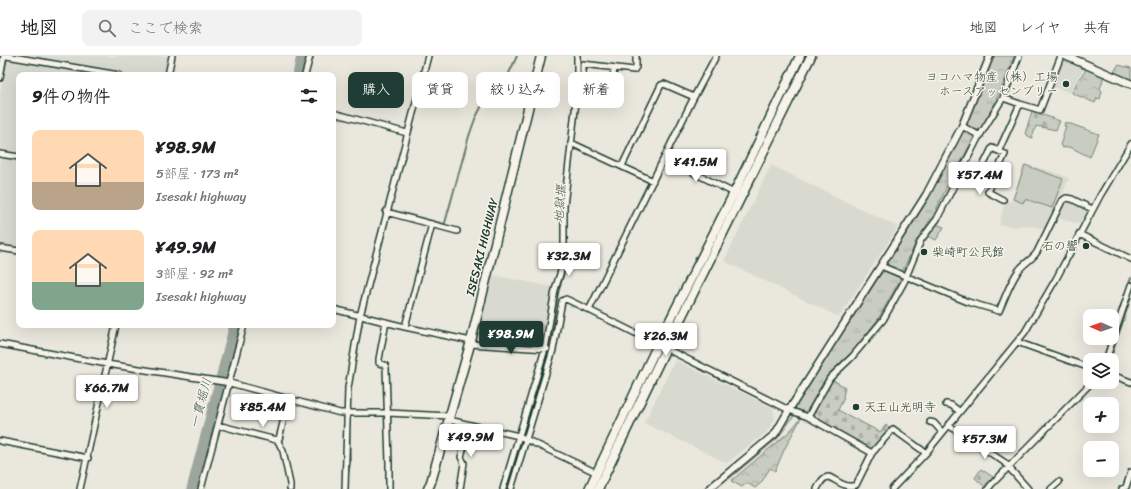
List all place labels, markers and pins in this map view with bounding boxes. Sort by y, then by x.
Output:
place label: ヨコハマ物産（株）工場 ホースアッセンブリー [926,66,1058,102]
marker: ヨコハマ物産（株）工場 ホースアッセンブリー [1061,79,1071,89]
pin: ¥41.5M [663,149,729,183]
pin: ¥57.4M [947,162,1013,196]
place label: 石の響 [1042,235,1078,257]
place label: 柴崎町公民館 [932,241,1004,263]
marker: 石の響 [1081,241,1091,251]
pin: ¥32.3M [536,243,602,277]
marker: 柴崎町公民館 [919,247,929,257]
pin: ¥98.9M [478,321,544,355]
pin: ¥26.3M [633,323,699,357]
pin: ¥66.7M [74,375,140,409]
pin: ¥85.4M [230,394,296,428]
place label: 天王山光明寺 [864,396,936,418]
marker: 天王山光明寺 [851,402,861,412]
pin: ¥49.9M [438,424,504,458]
pin: ¥57.3M [952,426,1018,460]

